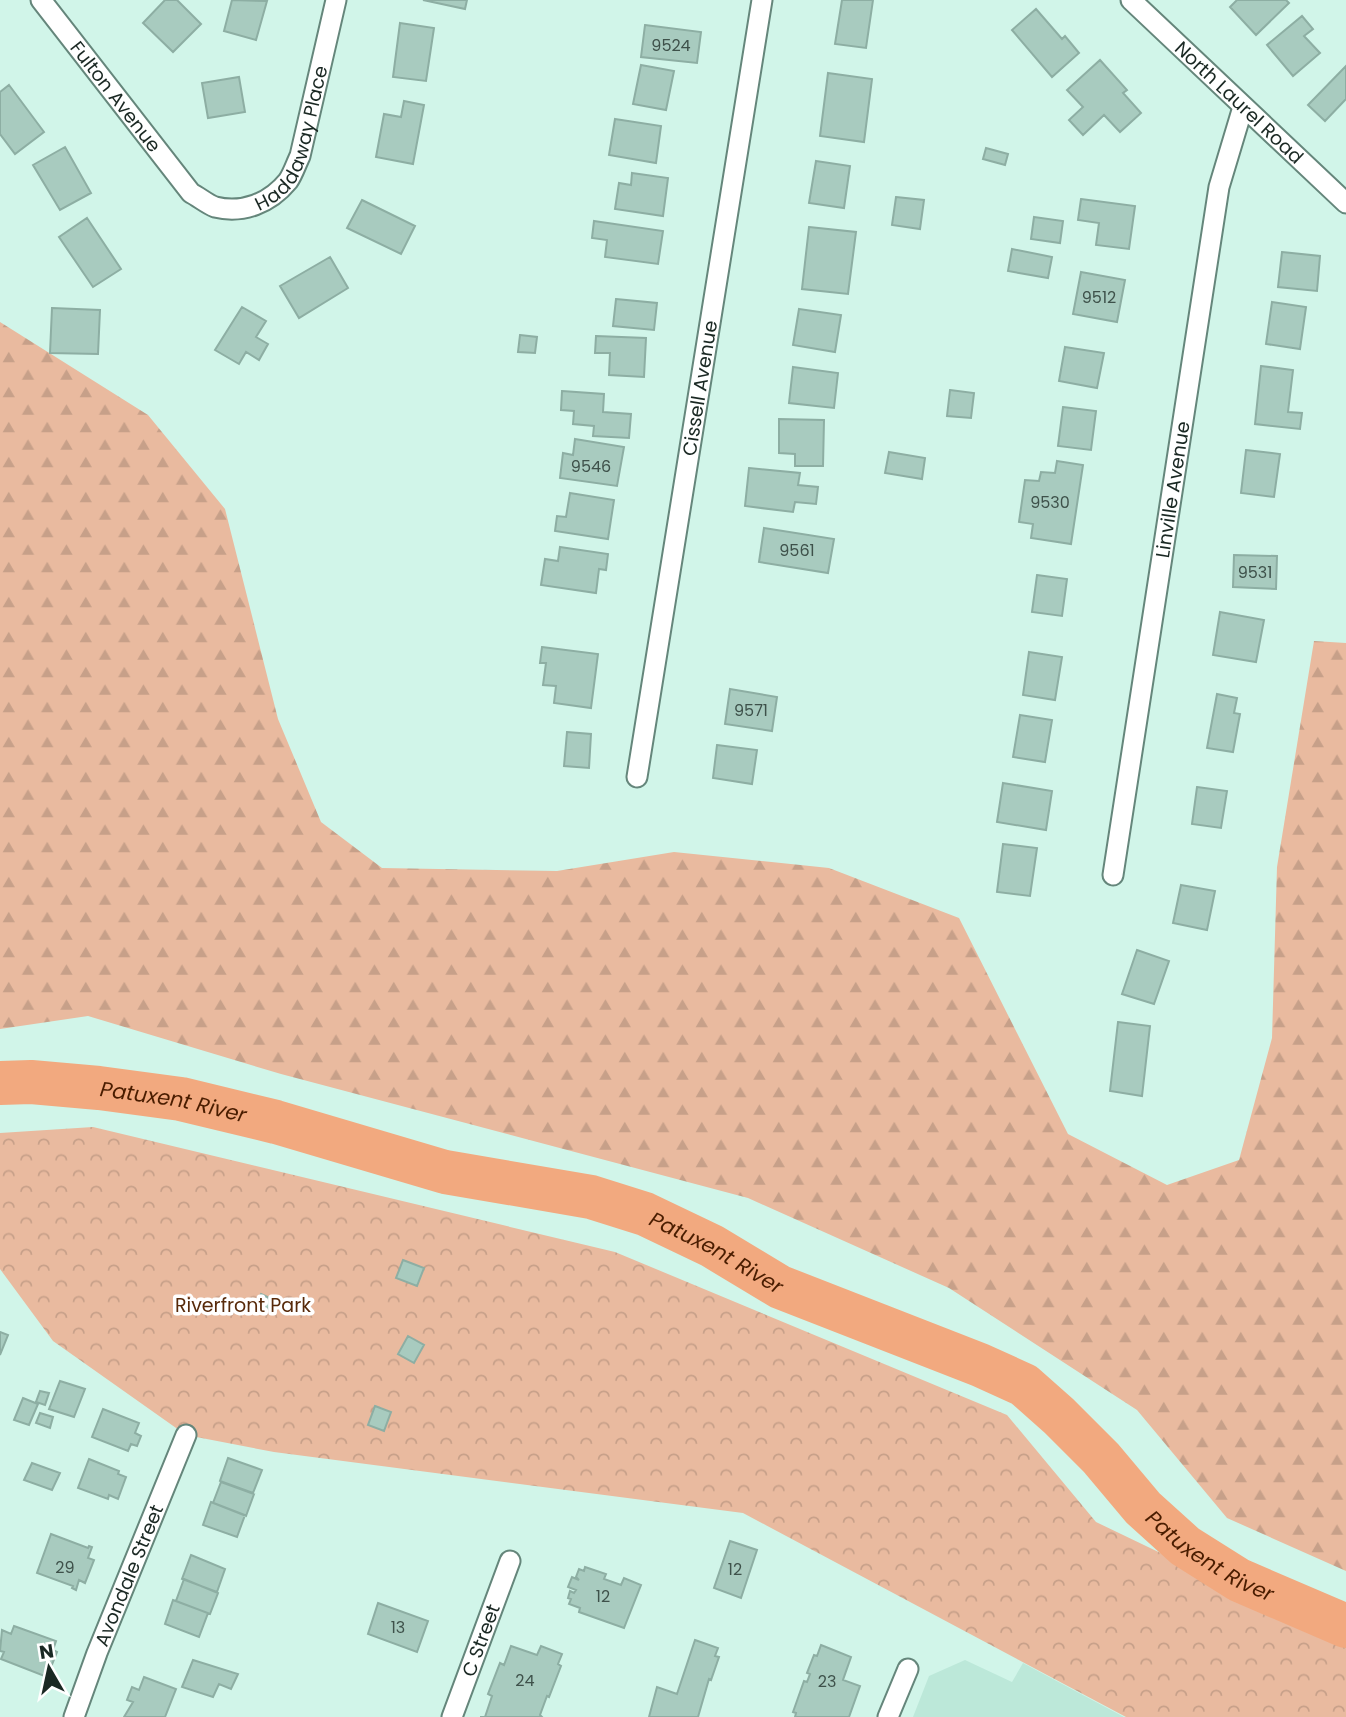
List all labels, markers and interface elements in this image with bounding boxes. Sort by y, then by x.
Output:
house number: 9524 [651,34,691,57]
street label: Fulton Avenue [64,35,168,158]
street label: North Laurel Road [1169,35,1310,170]
street label: Haddaway Place [250,63,334,217]
house number: 9512 [1082,286,1116,309]
street label: Cissell Avenue [675,318,724,458]
street label: Linville Avenue [1149,419,1196,560]
house number: 9546 [571,455,611,478]
house number: 9530 [1030,491,1070,514]
house number: 9561 [779,539,815,562]
house number: 9531 [1238,561,1272,584]
house number: 9571 [734,699,768,722]
water label: Patuxent River [98,1074,251,1129]
water label: Patuxent River [645,1204,790,1301]
park label: Riverfront Park [175,1292,311,1319]
street label: Avondale Street [88,1500,170,1650]
water label: Patuxent River [1140,1503,1280,1608]
house number: 29 [55,1556,75,1579]
house number: 12 [728,1558,742,1581]
house number: 12 [596,1585,610,1608]
street label: C Street [455,1600,506,1680]
house number: 13 [391,1616,405,1639]
north arrow [14,1633,84,1703]
text: N [37,1637,56,1666]
house number: 24 [515,1669,535,1692]
house number: 23 [818,1670,836,1693]

